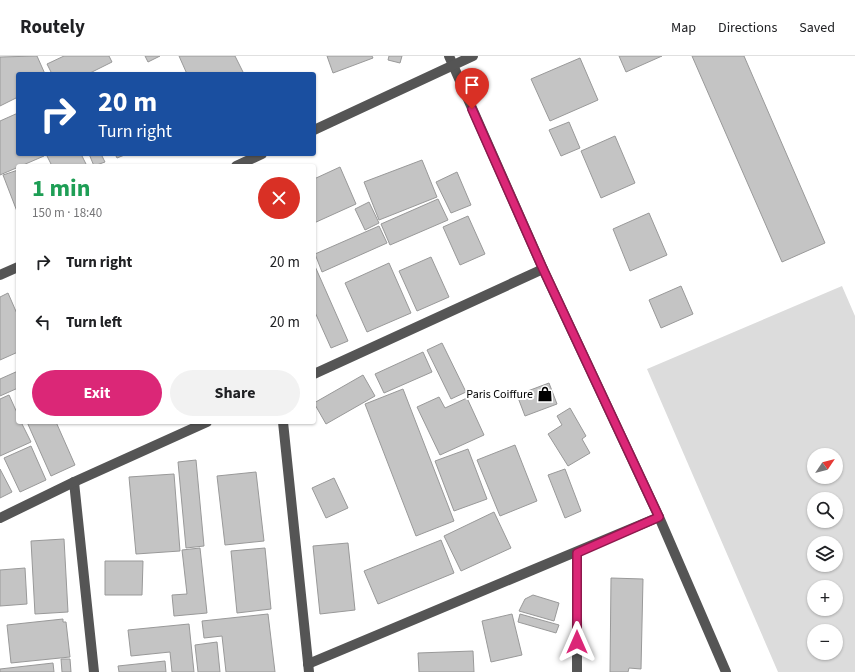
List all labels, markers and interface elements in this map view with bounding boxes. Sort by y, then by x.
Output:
text: Routely [20,14,85,41]
text: Map [671,18,696,38]
text: Directions [718,18,777,38]
text: Saved [799,18,835,38]
pin [455,68,489,109]
icon: arrive [461,74,483,96]
text: 20 m [98,82,157,122]
icon: right [32,88,84,140]
text: Turn right [98,119,172,144]
text: 1 min [32,171,90,206]
button: close [258,177,300,219]
text: 150 m · 18:40 [32,204,102,222]
icon: right [32,251,54,273]
text: Turn right [66,252,132,273]
text: 20 m [270,252,300,273]
icon: left [32,311,54,333]
text: Turn left [66,312,122,333]
text: 20 m [270,312,300,333]
button: Exit [32,370,162,416]
button: Share [170,370,300,416]
shop icon: Paris Coiffure [536,385,554,403]
place label: Paris Coiffure [466,386,533,403]
north arrow [807,448,843,484]
map controls [807,448,843,660]
button: search [807,492,843,528]
button: layers [807,536,843,572]
button: + [807,580,843,616]
position arrow [556,621,598,663]
button: − [807,624,843,660]

